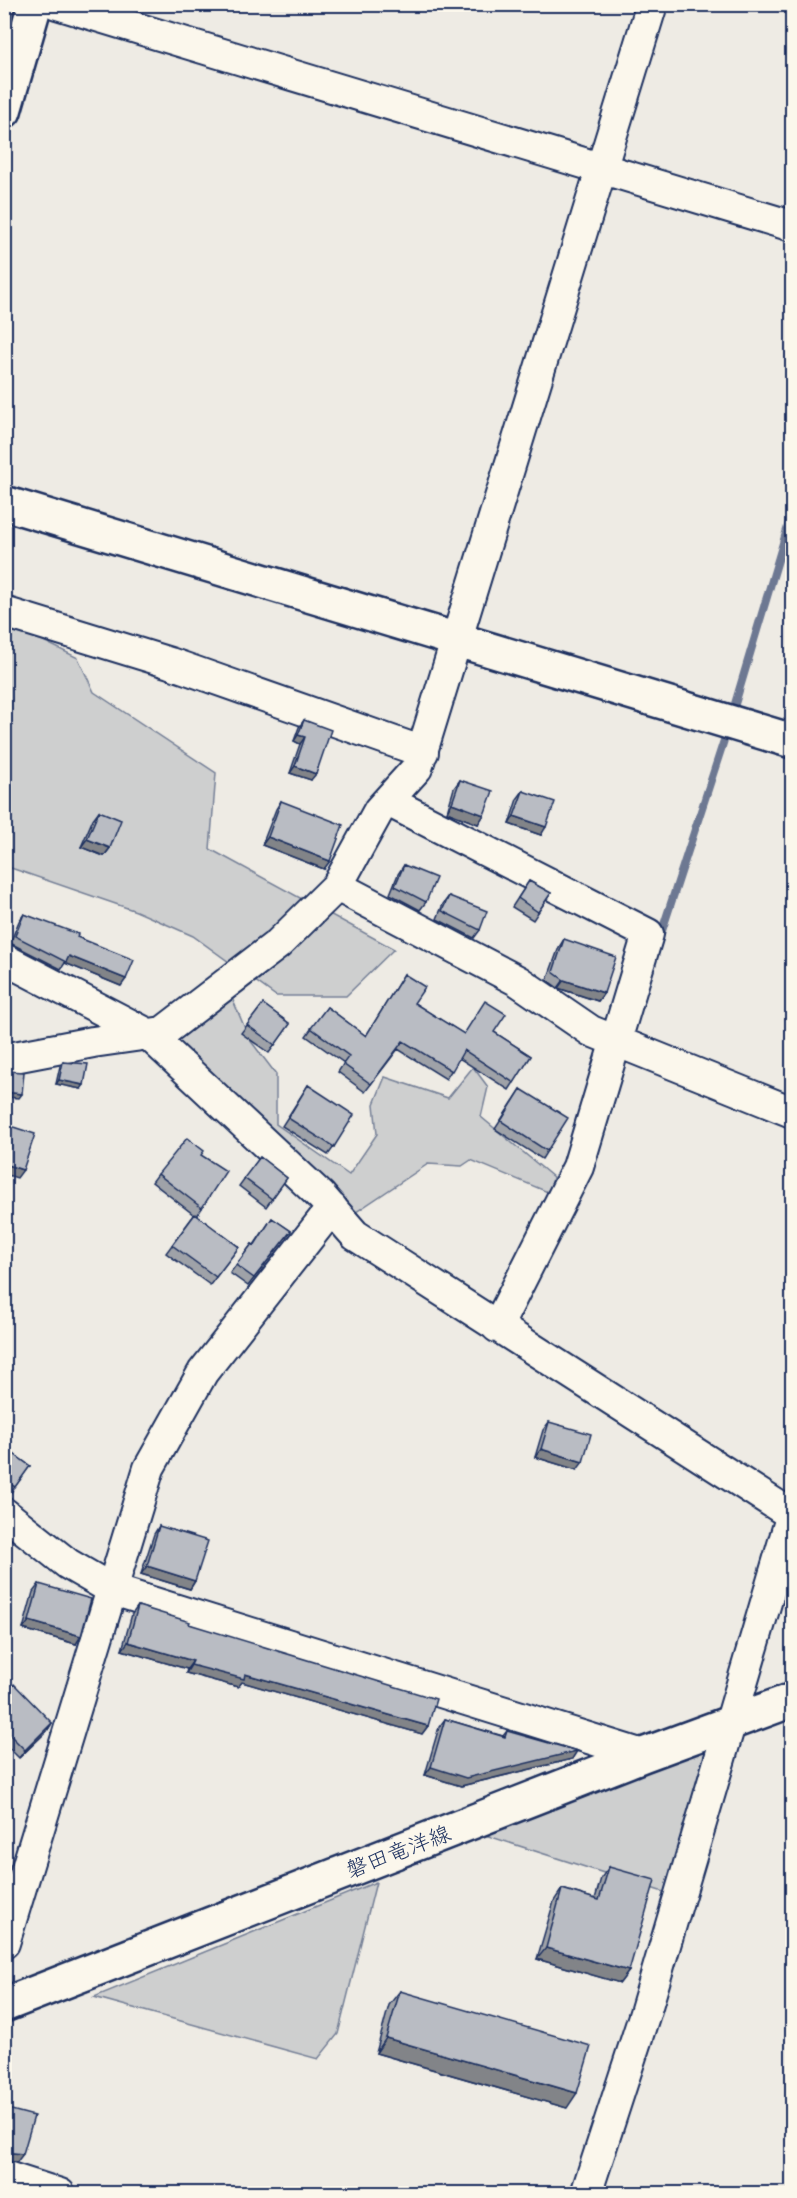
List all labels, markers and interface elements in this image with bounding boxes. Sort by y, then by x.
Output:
street label: 磐田竜洋線 [342,1818,455,1885]

